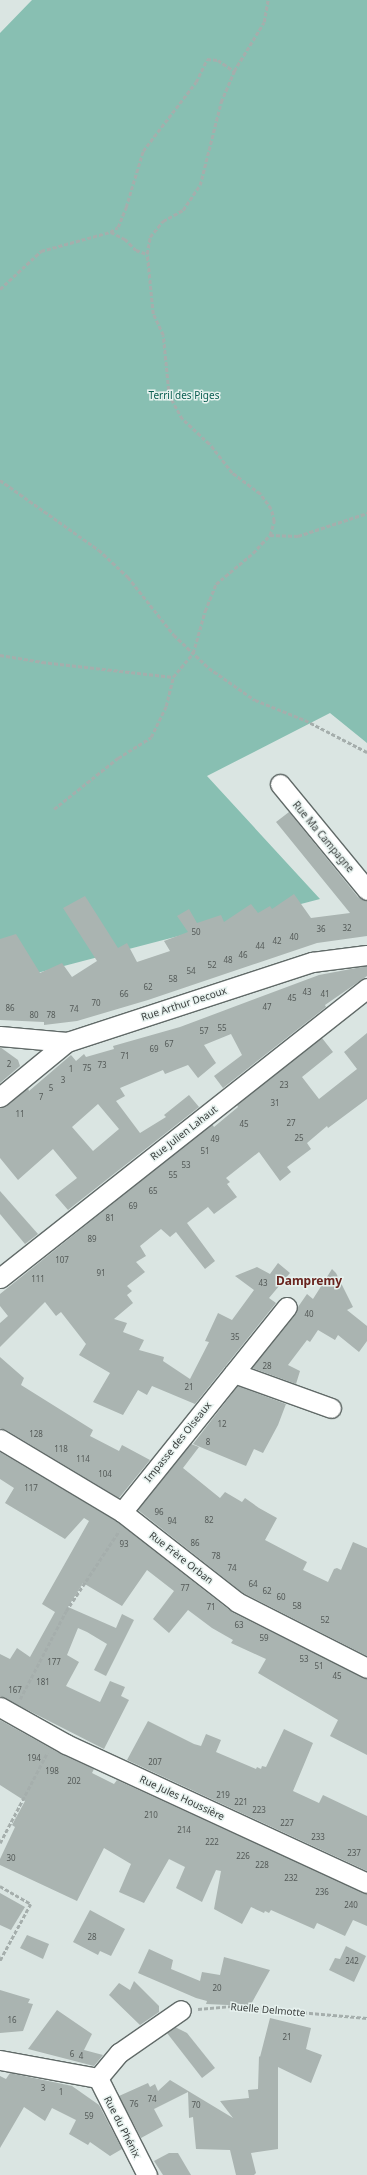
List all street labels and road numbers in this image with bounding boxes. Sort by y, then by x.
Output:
street label: Rue Ma Campagne [290,799,356,875]
street label: Rue Arthur Decoux [140,985,228,1023]
street label: Rue Julien Lahaut [148,1103,220,1163]
street label: Impasse des Oiseaux [142,1400,214,1484]
street label: Rue Frère Orban [147,1529,215,1587]
street label: Rue Jules Houssière [138,1773,226,1823]
street label: Ruelle Delmotte [230,2001,306,2019]
street label: Rue du Phénix [101,2094,143,2160]

